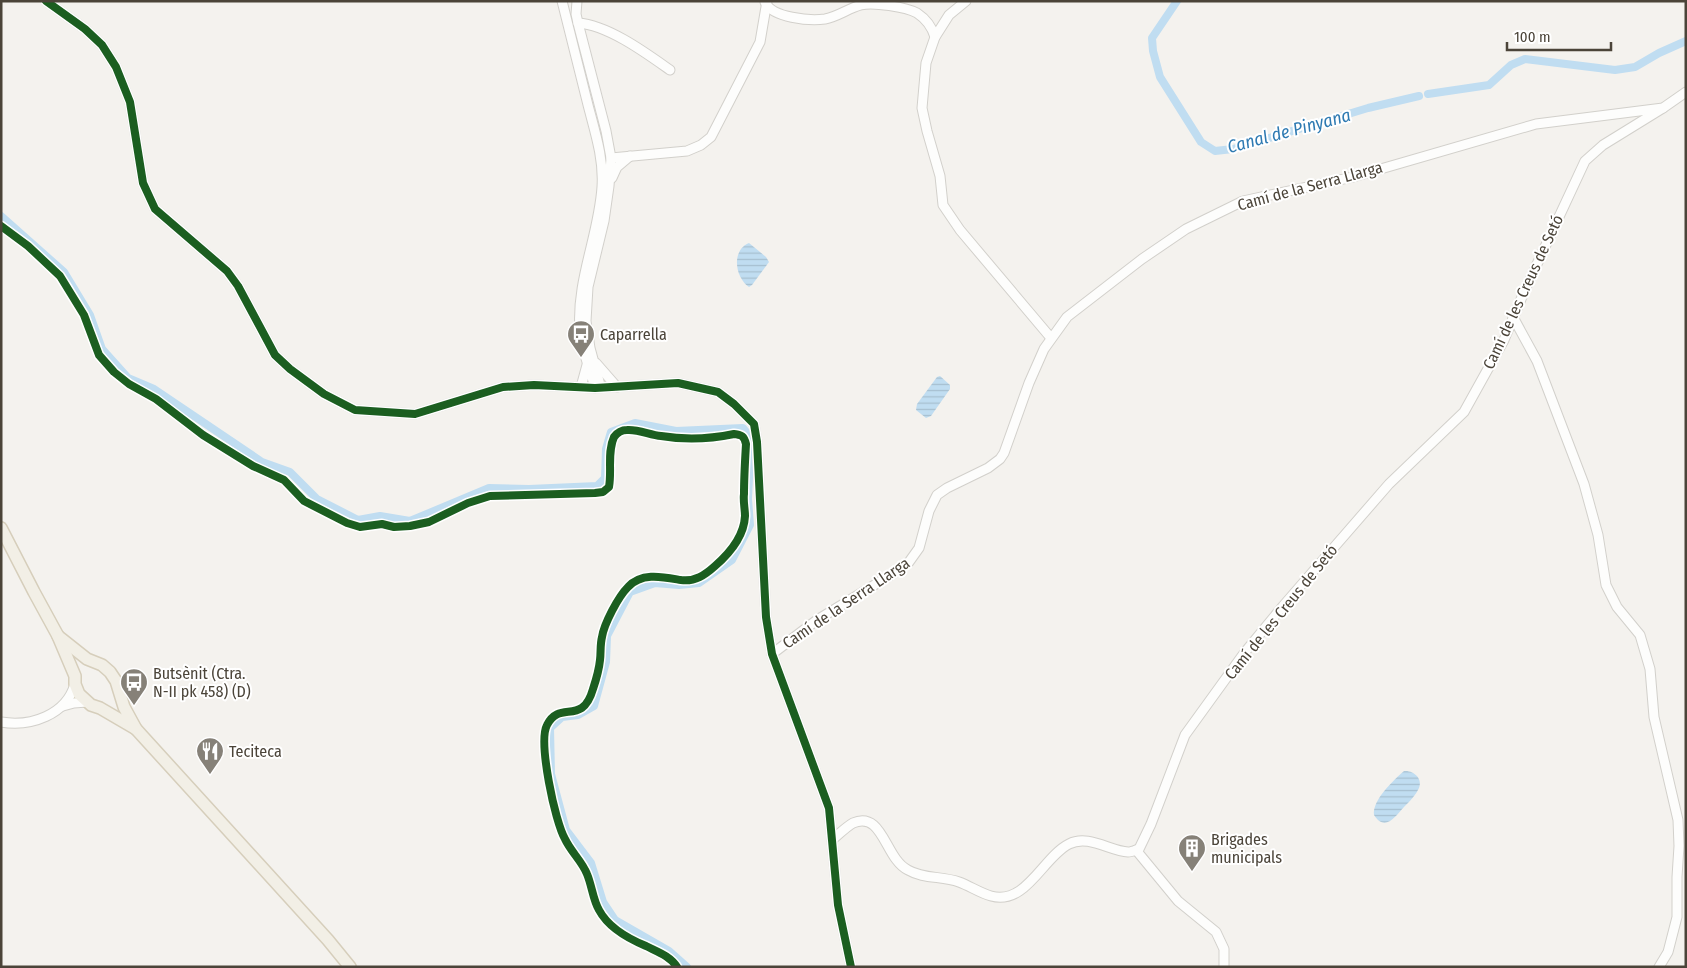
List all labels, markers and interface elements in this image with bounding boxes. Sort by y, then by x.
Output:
scale bar [1507,20,1611,52]
text: 100 m [1514,28,1551,46]
water label: Canal de Pinyana [1225,104,1353,158]
street label: Camí de la Serra Llarga [1235,157,1385,214]
street label: Camí de les Creus de Setó [1479,212,1567,372]
bus stop icon: Caparrella [566,319,596,358]
place label: Caparrella [600,325,667,344]
street label: Camí de les Creus de Setó [1221,541,1341,683]
street label: Camí de la Serra Llarga [779,553,913,653]
place label: Butsènit (Ctra. N-II pk 458) (D) [153,664,251,701]
bus stop icon: Butsènit (Ctra. N-II pk 458) (D) [119,667,149,706]
restaurant icon: Teciteca [195,736,225,775]
place label: Teciteca [229,742,282,761]
place label: Brigades municipals [1211,830,1282,867]
building icon: Brigades municipals [1177,833,1207,872]

